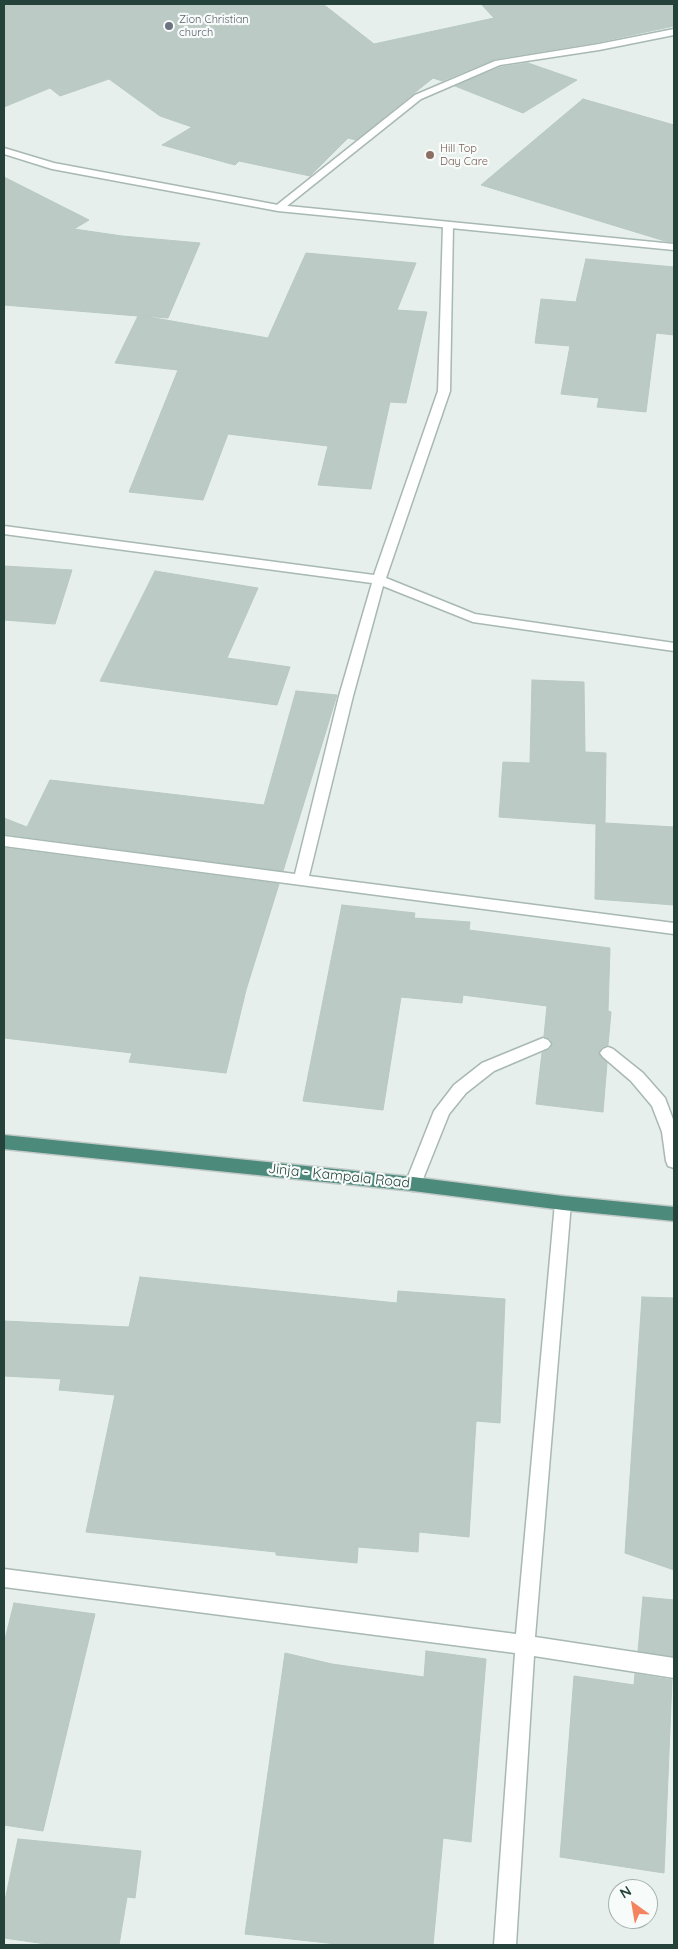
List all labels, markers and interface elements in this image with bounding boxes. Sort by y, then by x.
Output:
place label: Zion Christian church [179,13,249,39]
marker: Zion Christian church [163,20,175,32]
place label: Hill Top Day Care [440,142,488,168]
marker: Hill Top Day Care [424,149,436,161]
street label: Jinja - Kampala Road [267,1160,411,1192]
north arrow [608,1879,658,1929]
text: N [616,1882,635,1902]

